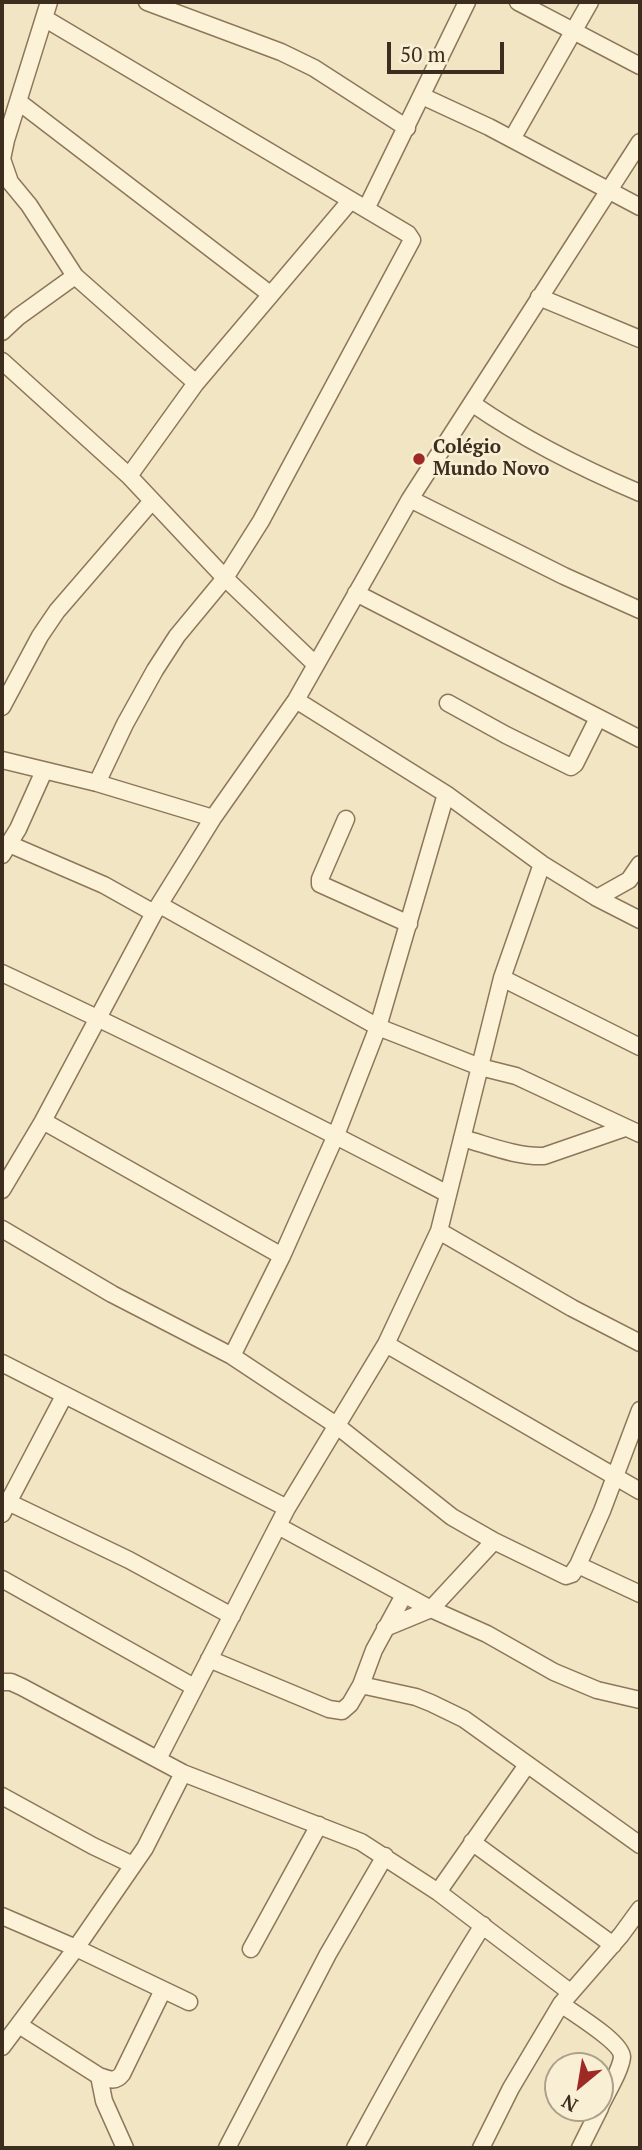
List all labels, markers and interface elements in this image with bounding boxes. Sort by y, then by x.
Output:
scale bar [390,28,507,72]
text: 50 m [400,40,446,68]
place label: Colégio Mundo Novo [433,437,549,481]
marker: Colégio Mundo Novo [411,451,427,467]
north arrow [544,2052,614,2122]
text: N [557,2089,582,2118]

